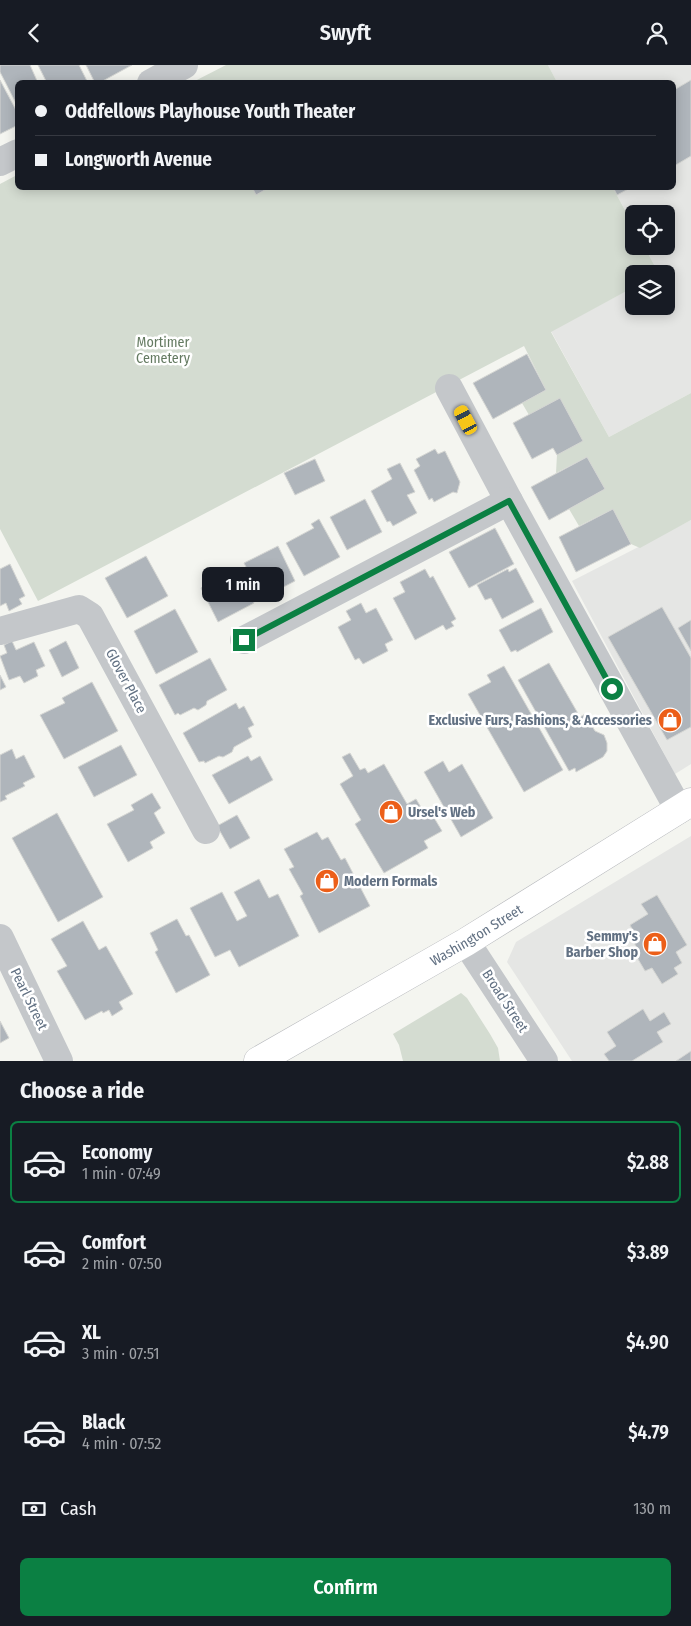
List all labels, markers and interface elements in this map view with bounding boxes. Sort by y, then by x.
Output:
icon: back [20,19,48,47]
text: Swyft [320,19,371,46]
icon: person [643,19,671,47]
text: Oddfellows Playhouse Youth Theater [65,100,355,123]
text: Longworth Avenue [65,148,212,171]
map controls [625,205,675,315]
button: locate [625,205,675,255]
button: layers [625,265,675,315]
park label: Mortimer Cemetery [136,334,191,367]
car [452,403,479,437]
callout: 1 min [203,567,285,603]
text: 1 min [226,575,260,594]
route end [233,629,255,651]
street label: Glover Place [102,646,150,716]
route start [601,678,623,700]
shop icon: Exclusive Furs, Fashions, & Accessories [657,707,683,733]
place label: Exclusive Furs, Fashions, & Accessories [429,712,652,729]
shop icon: Ursel's Web [378,799,404,825]
place label: Ursel's Web [408,804,476,821]
shop icon: Modern Formals [314,868,340,894]
place label: Modern Formals [344,873,437,890]
street label: Washington Street [427,900,526,969]
place label: Semmy's Barber Shop [566,928,638,961]
shop icon: Semmy's Barber Shop [642,931,668,957]
street label: Pearl Street [7,965,51,1033]
street label: Broad Street [478,966,532,1036]
text: Choose a ride [20,1077,144,1104]
icon: car [22,1140,67,1185]
text: Economy [82,1141,152,1164]
text: $2.88 [627,1151,669,1174]
text: 1 min · 07:49 [82,1164,161,1183]
icon: car [22,1230,67,1275]
text: Comfort [82,1231,146,1254]
text: $3.89 [627,1241,669,1264]
text: 2 min · 07:50 [82,1254,162,1273]
icon: car [22,1320,67,1365]
text: XL [82,1321,101,1344]
text: $4.90 [626,1331,669,1354]
text: 3 min · 07:51 [82,1344,159,1363]
icon: car [22,1410,67,1455]
text: Black [82,1411,125,1434]
text: $4.79 [628,1421,669,1444]
text: 4 min · 07:52 [82,1434,161,1453]
icon: cash [20,1495,48,1523]
text: Cash [60,1497,97,1520]
text: 130 m [633,1499,671,1518]
button: Confirm [20,1558,671,1616]

